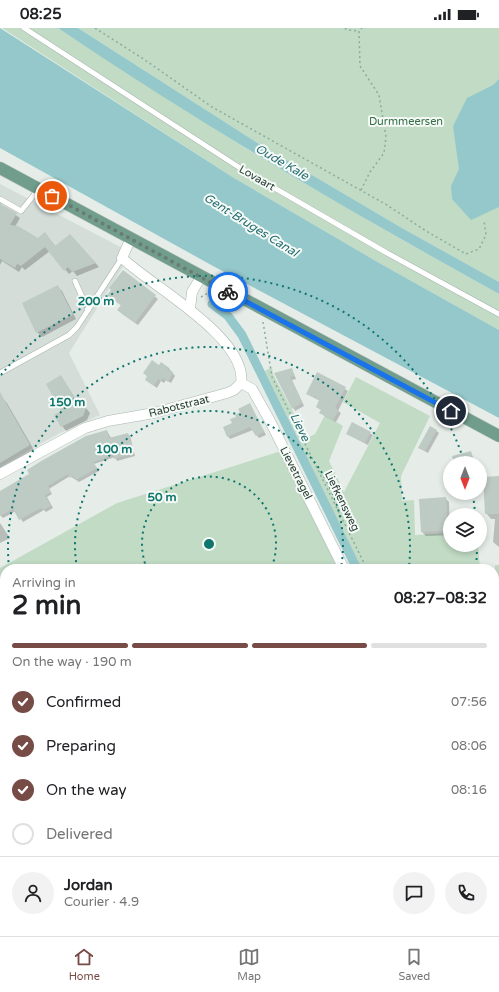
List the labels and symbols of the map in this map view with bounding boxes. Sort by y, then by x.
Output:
park label: Durmmeersen [369,115,443,128]
water label: Oude Kale [253,141,312,183]
street label: Lovaart [237,162,277,194]
pin [35,179,69,213]
water label: Gent-Bruges Canal [201,190,302,261]
courier [208,272,248,312]
text: 200 m [78,294,114,308]
street label: Rabotstraat [147,392,211,420]
pin [434,394,468,428]
text: 150 m [49,395,85,409]
water label: Lieve [287,411,313,445]
text: 100 m [96,442,132,456]
street label: Lievetragel [277,444,315,502]
north arrow [443,456,487,500]
street label: Liefkensweg [322,469,362,533]
text: 50 m [147,490,177,504]
centre of rings [202,537,216,551]

